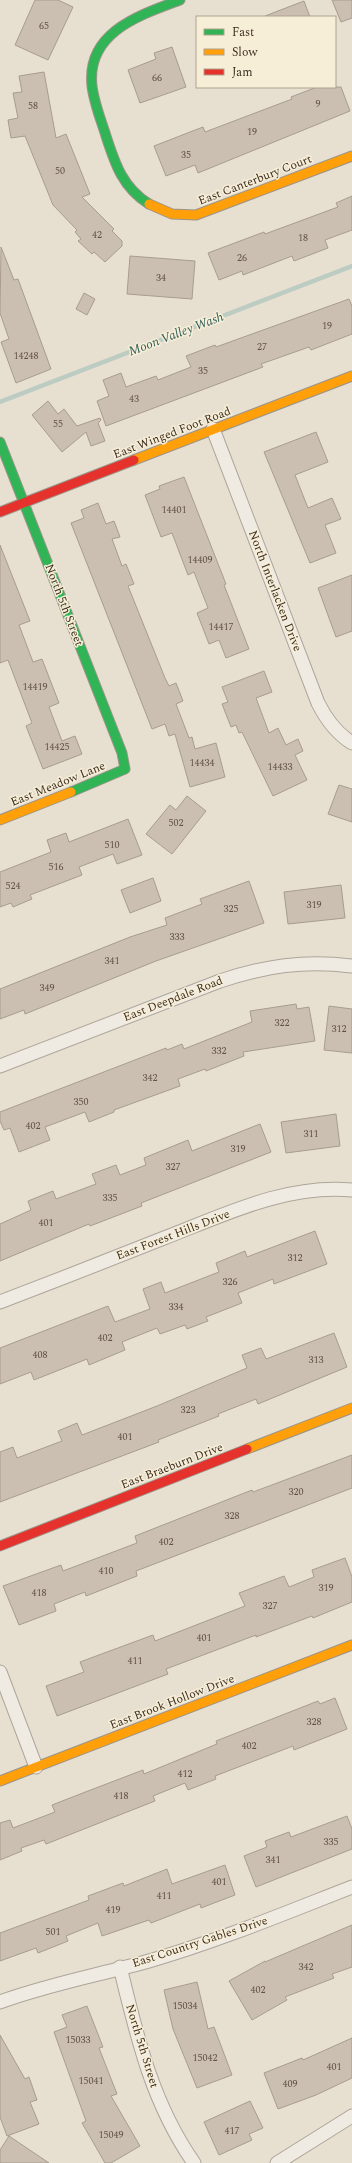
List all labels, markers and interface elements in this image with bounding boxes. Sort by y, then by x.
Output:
legend [196,16,336,88]
house number: 65 [39,18,49,34]
text: Fast [232,23,254,42]
text: Slow [232,43,258,62]
text: Jam [232,63,253,82]
house number: 66 [152,70,162,86]
house number: 9 [316,96,321,112]
house number: 58 [28,98,38,114]
house number: 19 [247,124,257,140]
house number: 35 [181,147,191,163]
street label: East Canterbury Court [195,150,315,210]
house number: 50 [55,163,65,179]
house number: 42 [92,227,102,243]
house number: 18 [298,230,308,246]
house number: 26 [237,250,247,266]
house number: 34 [156,270,166,286]
water label: Moon Valley Wash [126,307,227,361]
house number: 19 [322,318,332,334]
house number: 27 [257,339,267,355]
house number: 14248 [14,348,39,364]
house number: 35 [198,363,208,379]
house number: 43 [129,391,139,407]
street label: East Winged Foot Road [110,402,234,464]
house number: 55 [53,416,63,432]
house number: 14401 [162,502,187,518]
street label: North Interlacken Drive [243,528,307,654]
house number: 14409 [188,552,213,568]
street label: North 5th Street [40,561,88,649]
house number: 14417 [209,619,234,635]
house number: 14419 [23,679,48,695]
house number: 14425 [45,739,70,755]
house number: 14434 [190,755,215,771]
street label: East Meadow Lane [8,756,108,812]
house number: 14433 [268,759,293,775]
house number: 502 [169,815,184,831]
house number: 510 [105,837,120,853]
house number: 516 [49,859,64,875]
house number: 524 [6,878,21,894]
house number: 319 [307,897,322,913]
house number: 325 [224,901,239,917]
house number: 333 [170,929,185,945]
house number: 341 [105,953,120,969]
street label: East Deepdale Road [120,971,226,1027]
house number: 349 [40,980,55,996]
house number: 322 [275,1015,290,1031]
house number: 312 [332,1021,347,1037]
house number: 332 [212,1043,227,1059]
house number: 342 [143,1070,158,1086]
house number: 350 [74,1094,89,1110]
house number: 402 [26,1118,41,1134]
house number: 311 [304,1126,319,1142]
house number: 319 [231,1141,246,1157]
house number: 327 [166,1159,181,1175]
house number: 335 [103,1190,118,1206]
street label: East Forest Hills Drive [113,1204,233,1265]
house number: 401 [39,1215,54,1231]
house number: 312 [288,1250,303,1266]
house number: 326 [223,1274,238,1290]
house number: 334 [169,1299,184,1315]
house number: 402 [98,1330,113,1346]
house number: 408 [33,1347,48,1363]
house number: 313 [309,1352,324,1368]
house number: 323 [181,1402,196,1418]
house number: 401 [118,1429,133,1445]
street label: East Braeburn Drive [118,1438,226,1494]
house number: 320 [289,1484,304,1500]
house number: 328 [225,1508,240,1524]
house number: 402 [159,1534,174,1550]
house number: 410 [99,1563,114,1579]
house number: 319 [319,1580,334,1596]
house number: 418 [32,1585,47,1601]
house number: 327 [263,1598,278,1614]
house number: 401 [197,1630,212,1646]
house number: 411 [128,1653,143,1669]
street label: East Brook Hollow Drive [107,1669,237,1735]
house number: 328 [307,1714,322,1730]
house number: 402 [242,1738,257,1754]
house number: 412 [178,1766,193,1782]
house number: 418 [114,1788,129,1804]
house number: 335 [324,1834,339,1850]
house number: 341 [266,1852,281,1868]
house number: 401 [212,1874,227,1890]
house number: 411 [157,1888,172,1904]
house number: 419 [106,1902,121,1918]
street label: East Country Gables Drive [130,1911,270,1973]
house number: 501 [46,1924,61,1940]
house number: 342 [299,1959,314,1975]
house number: 402 [251,1982,266,1998]
house number: 15034 [173,1998,198,2014]
street label: North 5th Street [120,2002,164,2090]
house number: 15033 [66,2032,91,2048]
house number: 15042 [193,2050,218,2066]
house number: 401 [327,2059,342,2075]
house number: 15041 [79,2073,104,2089]
house number: 409 [283,2076,298,2092]
house number: 417 [225,2123,240,2139]
house number: 15049 [99,2127,124,2143]

